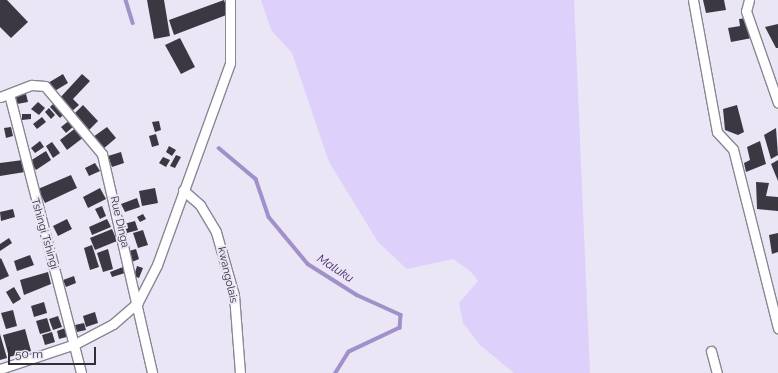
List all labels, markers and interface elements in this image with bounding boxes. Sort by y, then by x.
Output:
street label: Rue Dinga [107,195,131,249]
street label: Tshingi Tshingi [28,197,60,271]
street label: kwangolais [214,246,240,304]
water label: Maluku [314,252,356,286]
scale bar [10,339,98,365]
text: 50 m [15,347,43,361]

